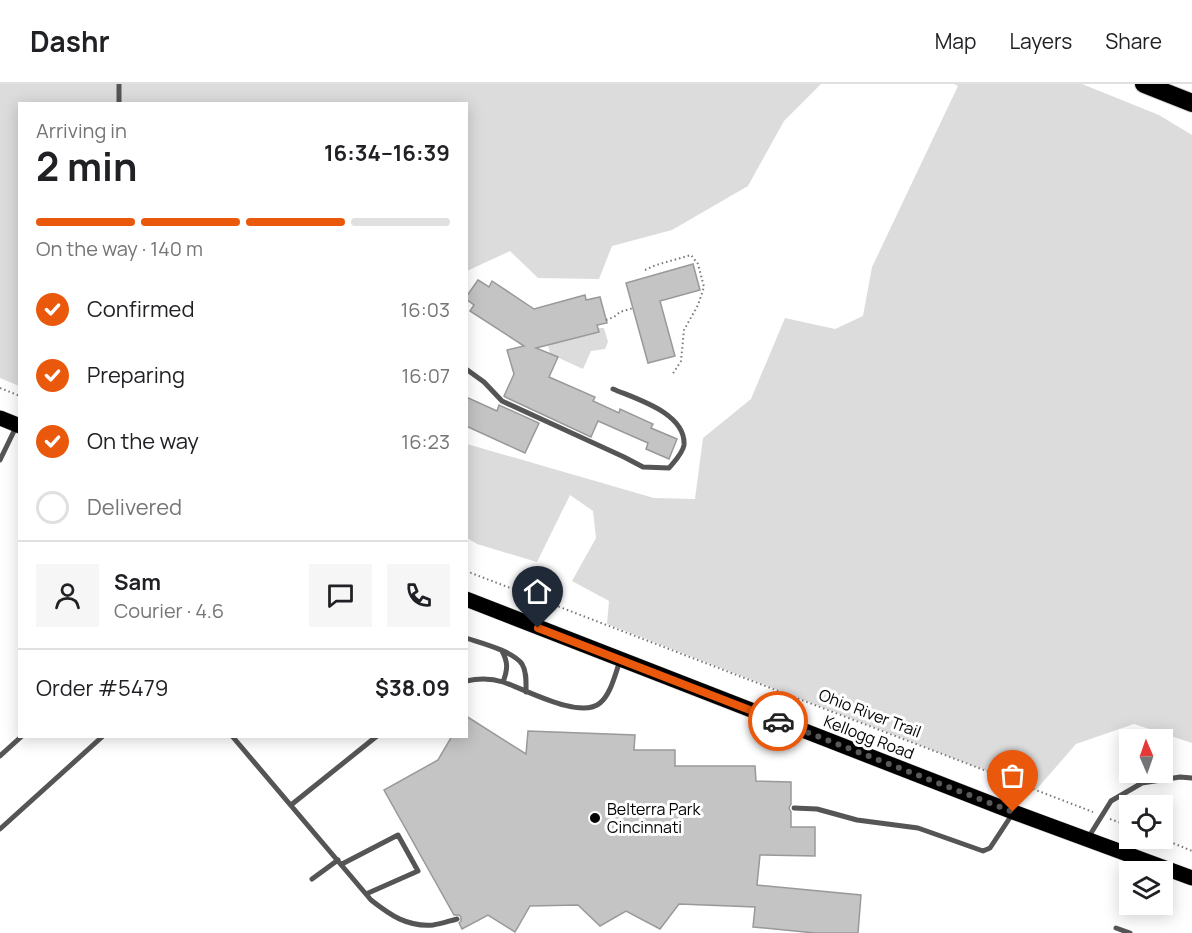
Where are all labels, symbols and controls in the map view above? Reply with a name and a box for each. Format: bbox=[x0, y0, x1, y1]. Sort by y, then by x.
text: Dashr bbox=[30, 22, 110, 60]
text: Map bbox=[935, 27, 976, 55]
text: Layers bbox=[1009, 27, 1072, 55]
text: Share bbox=[1105, 27, 1162, 55]
text: Arriving in bbox=[36, 117, 127, 144]
text: 16:34–16:39 bbox=[324, 138, 450, 168]
text: 2 min bbox=[36, 139, 137, 193]
text: On the way · 140 m bbox=[36, 235, 203, 262]
icon: check bbox=[36, 293, 69, 326]
text: Confirmed bbox=[87, 294, 195, 324]
text: 16:03 bbox=[401, 296, 450, 323]
icon: check bbox=[36, 359, 69, 392]
text: Preparing bbox=[87, 360, 185, 390]
text: 16:07 bbox=[402, 362, 450, 389]
icon: check bbox=[36, 425, 69, 458]
text: On the way bbox=[87, 426, 199, 456]
text: 16:23 bbox=[401, 428, 450, 455]
text: Delivered bbox=[87, 492, 182, 522]
button: person bbox=[36, 564, 99, 627]
button: chat bbox=[309, 564, 372, 627]
button: phone bbox=[387, 564, 450, 627]
pin bbox=[512, 566, 563, 628]
text: Sam bbox=[114, 567, 161, 597]
icon: home bbox=[521, 575, 554, 608]
text: Courier · 4.6 bbox=[114, 597, 224, 624]
text: Order #5479 bbox=[36, 673, 168, 703]
text: $38.09 bbox=[375, 673, 450, 703]
street label: Ohio River Trail bbox=[816, 683, 924, 743]
courier bbox=[748, 691, 808, 751]
icon: car bbox=[762, 705, 795, 738]
street label: Kellogg Road bbox=[821, 710, 917, 764]
north arrow bbox=[1119, 729, 1173, 783]
map controls bbox=[1119, 729, 1173, 915]
pin bbox=[987, 750, 1038, 812]
icon: bag bbox=[996, 759, 1029, 792]
button: locate bbox=[1119, 795, 1173, 849]
place label: Belterra Park Cincinnati bbox=[607, 798, 702, 838]
marker: Belterra Park Cincinnati bbox=[588, 811, 602, 825]
button: layers bbox=[1119, 861, 1173, 915]

